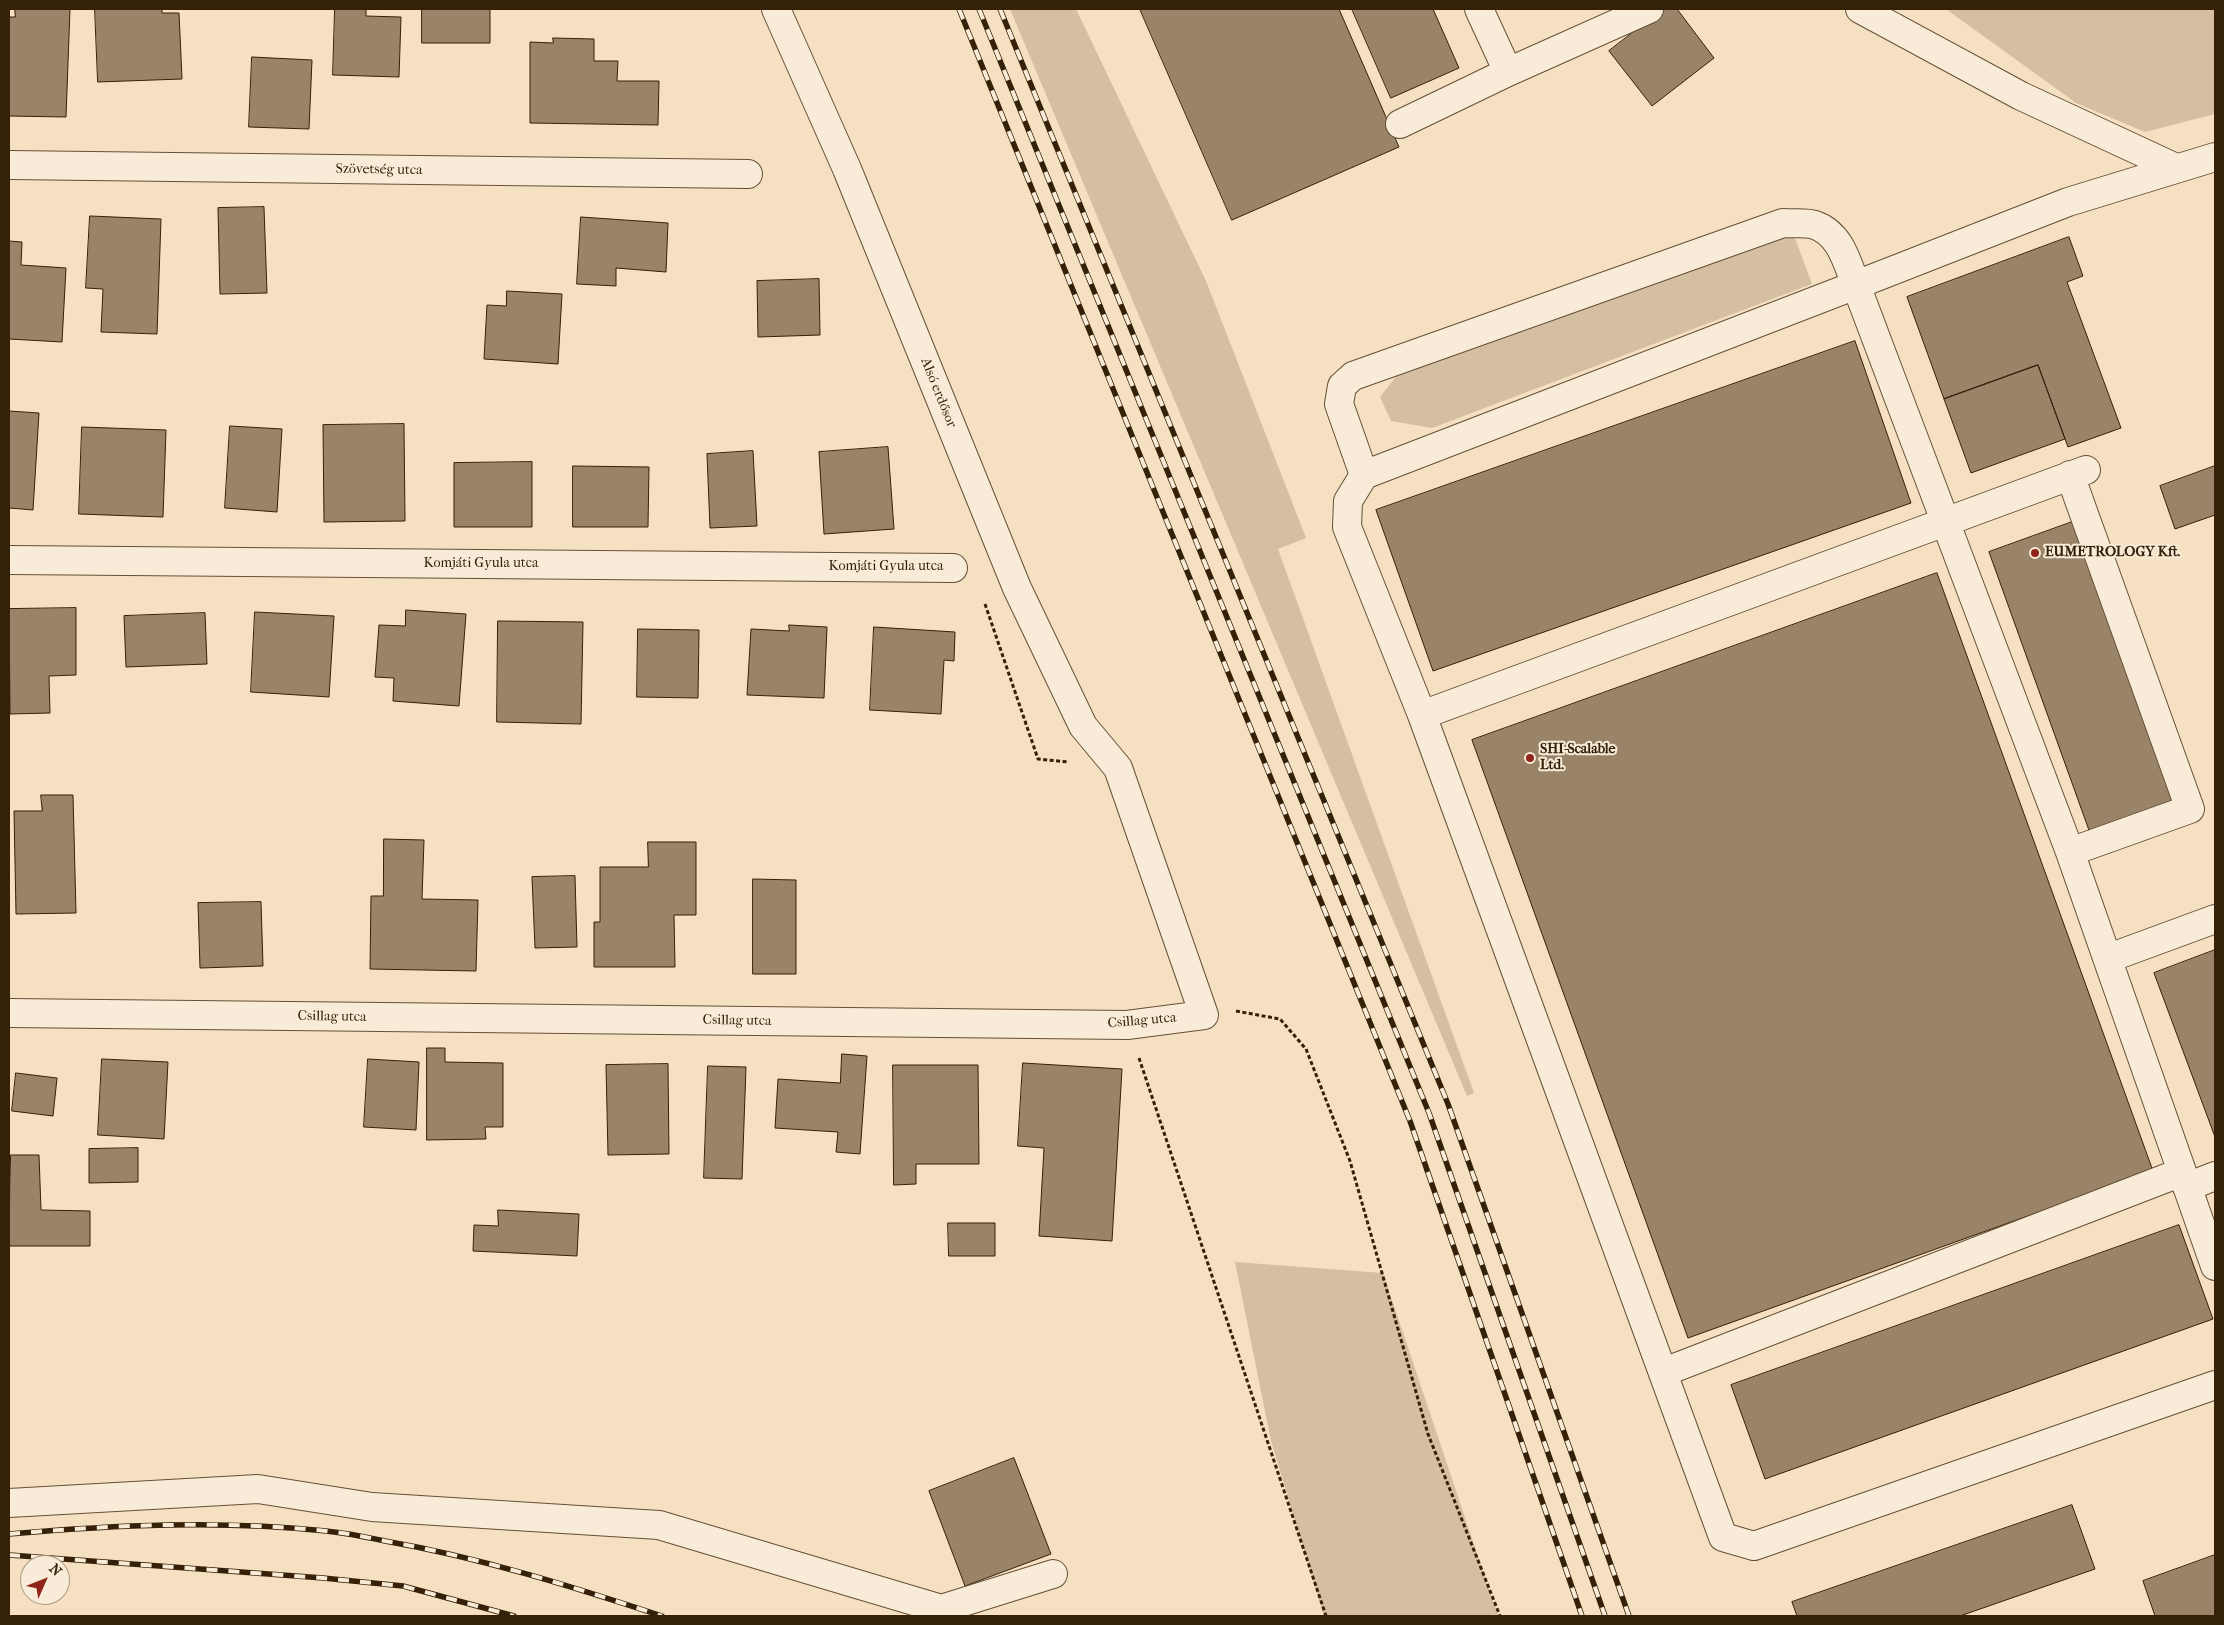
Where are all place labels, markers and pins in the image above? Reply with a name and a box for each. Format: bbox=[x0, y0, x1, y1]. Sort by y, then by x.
place label: EUMETROLOGY Kft. bbox=[2045, 545, 2180, 561]
marker: EUMETROLOGY Kft. bbox=[2029, 547, 2041, 559]
place label: SHI-Scalable Ltd. bbox=[1540, 742, 1616, 774]
marker: SHI-Scalable Ltd. bbox=[1524, 752, 1536, 764]

